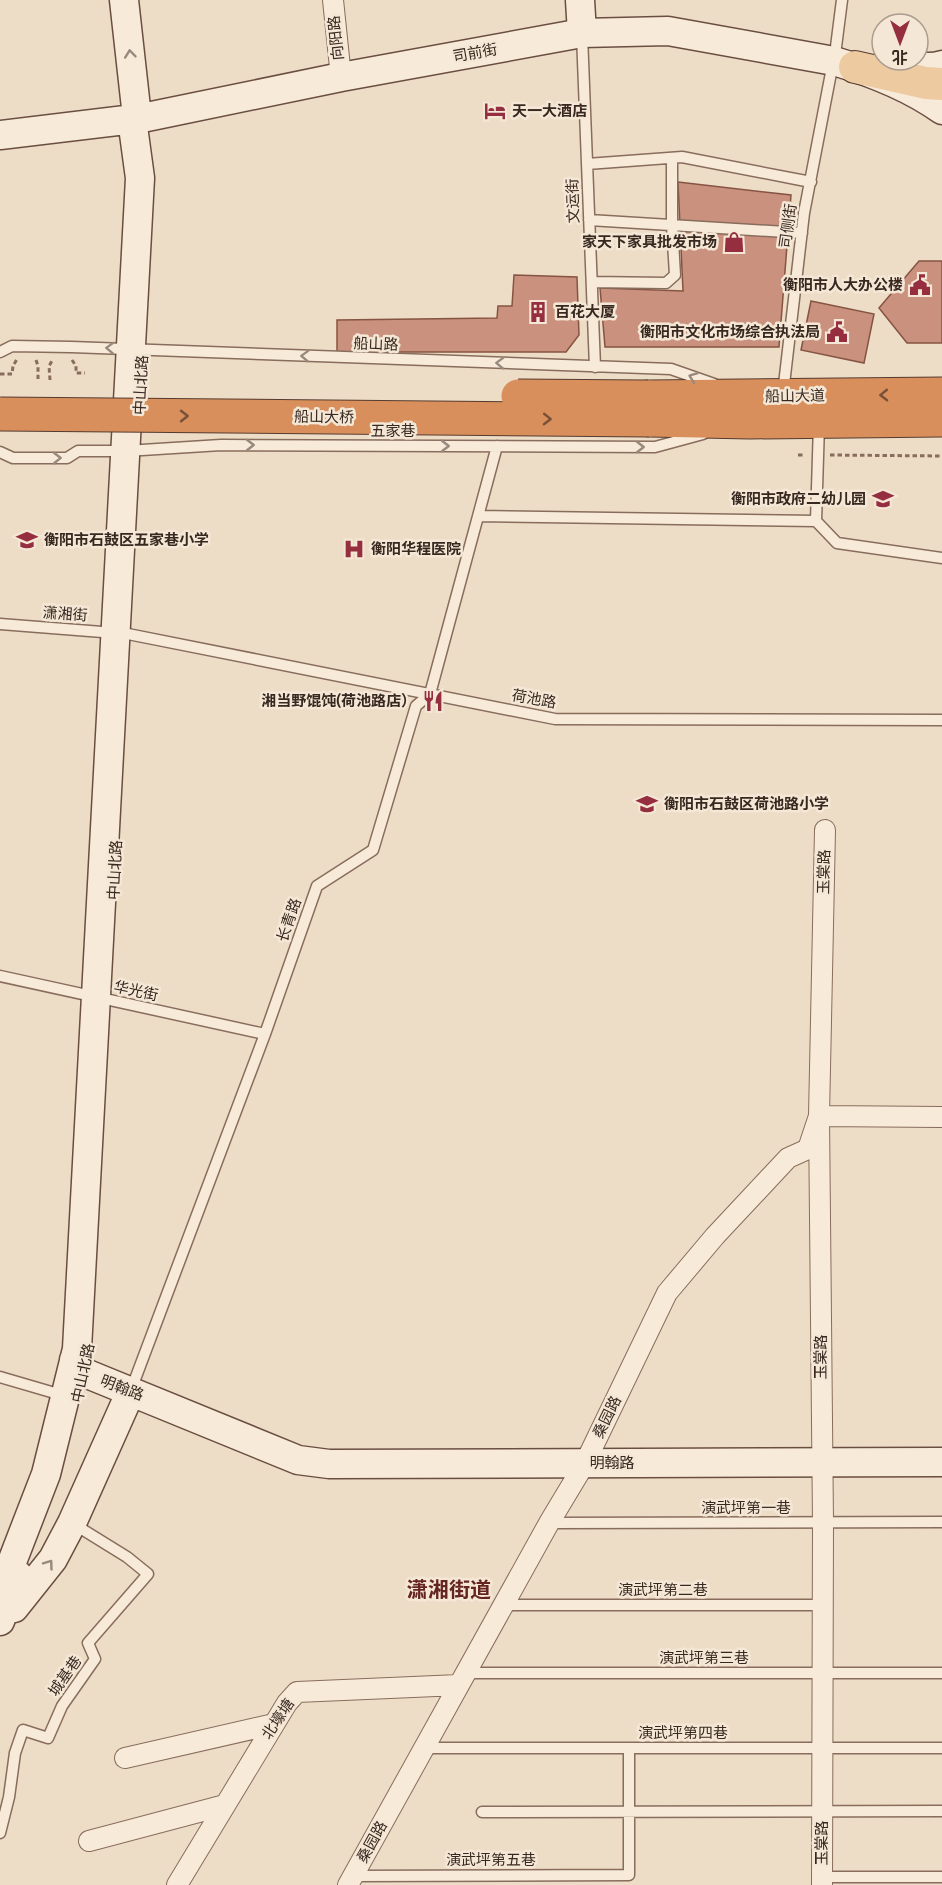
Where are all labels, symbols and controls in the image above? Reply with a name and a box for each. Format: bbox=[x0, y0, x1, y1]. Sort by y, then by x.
north arrow bbox=[870, 12, 930, 72]
street label: 向阳路 bbox=[325, 15, 347, 61]
street label: 司前街 bbox=[451, 40, 499, 66]
text: 北 bbox=[892, 47, 908, 66]
one-way arrow bbox=[124, 49, 137, 58]
hotel icon: 天一大酒店 bbox=[483, 99, 507, 123]
place label: 天一大酒店 bbox=[512, 102, 587, 120]
street label: 文运街 bbox=[563, 178, 583, 224]
street label: 司侧街 bbox=[776, 202, 800, 250]
shop icon: 家天下家具批发市场 bbox=[722, 230, 746, 254]
place label: 家天下家具批发市场 bbox=[582, 233, 717, 251]
public building icon: 衡阳市人大办公楼 bbox=[908, 273, 932, 297]
place label: 衡阳市人大办公楼 bbox=[783, 276, 903, 294]
building icon: 百花大厦 bbox=[526, 300, 550, 324]
place label: 百花大厦 bbox=[555, 303, 615, 321]
public building icon: 衡阳市文化市场综合执法局 bbox=[825, 320, 849, 344]
place label: 衡阳市文化市场综合执法局 bbox=[640, 323, 820, 341]
street label: 船山路 bbox=[353, 334, 399, 354]
one-way arrow bbox=[106, 342, 115, 355]
one-way arrow bbox=[300, 349, 309, 362]
street label: 中山北路 bbox=[130, 355, 152, 415]
one-way arrow bbox=[495, 357, 504, 370]
one-way arrow bbox=[688, 371, 699, 384]
street label: 船山大道 bbox=[765, 386, 825, 406]
one-way arrow bbox=[879, 389, 888, 401]
street label: 船山大桥 bbox=[294, 407, 354, 427]
one-way arrow bbox=[180, 410, 189, 422]
one-way arrow bbox=[543, 413, 552, 425]
street label: 五家巷 bbox=[370, 422, 416, 440]
one-way arrow bbox=[246, 439, 255, 451]
one-way arrow bbox=[441, 440, 450, 452]
one-way arrow bbox=[636, 441, 645, 453]
one-way arrow bbox=[53, 452, 62, 464]
school or university icon: 衡阳市政府二幼儿园 bbox=[871, 487, 895, 511]
place label: 衡阳市政府二幼儿园 bbox=[731, 490, 866, 508]
school or university icon: 衡阳市石鼓区五家巷小学 bbox=[15, 528, 39, 552]
place label: 衡阳市石鼓区五家巷小学 bbox=[44, 531, 209, 549]
hospital icon: 衡阳华程医院 bbox=[342, 537, 366, 561]
place label: 衡阳华程医院 bbox=[371, 540, 461, 558]
street label: 潇湘街 bbox=[42, 603, 88, 625]
street label: 荷池路 bbox=[510, 686, 558, 712]
restaurant icon: 湘当野馄饨(荷池路店） bbox=[421, 689, 445, 713]
place label: 湘当野馄饨(荷池路店） bbox=[261, 692, 416, 710]
school or university icon: 衡阳市石鼓区荷池路小学 bbox=[635, 792, 659, 816]
place label: 衡阳市石鼓区荷池路小学 bbox=[664, 795, 829, 813]
street label: 中山北路 bbox=[104, 840, 126, 900]
street label: 玉棠路 bbox=[815, 849, 833, 895]
street label: 长青路 bbox=[273, 896, 305, 944]
street label: 华光街 bbox=[112, 978, 160, 1004]
street label: 玉棠路 bbox=[812, 1334, 830, 1380]
street label: 中山北路 bbox=[68, 1342, 98, 1404]
street label: 明翰路 bbox=[98, 1372, 146, 1404]
street label: 桑园路 bbox=[589, 1393, 625, 1441]
street label: 明翰路 bbox=[589, 1454, 635, 1472]
street label: 演武坪第一巷 bbox=[701, 1499, 791, 1517]
one-way arrow bbox=[42, 1559, 53, 1570]
district label: 潇湘街道 bbox=[407, 1577, 491, 1603]
street label: 演武坪第二巷 bbox=[618, 1581, 708, 1599]
street label: 演武坪第三巷 bbox=[659, 1649, 749, 1667]
street label: 城基巷 bbox=[45, 1652, 85, 1700]
street label: 北壕塘 bbox=[258, 1695, 298, 1743]
street label: 演武坪第四巷 bbox=[638, 1724, 728, 1742]
street label: 桑园路 bbox=[353, 1818, 391, 1866]
street label: 玉棠路 bbox=[813, 1820, 831, 1866]
street label: 演武坪第五巷 bbox=[446, 1851, 536, 1869]

